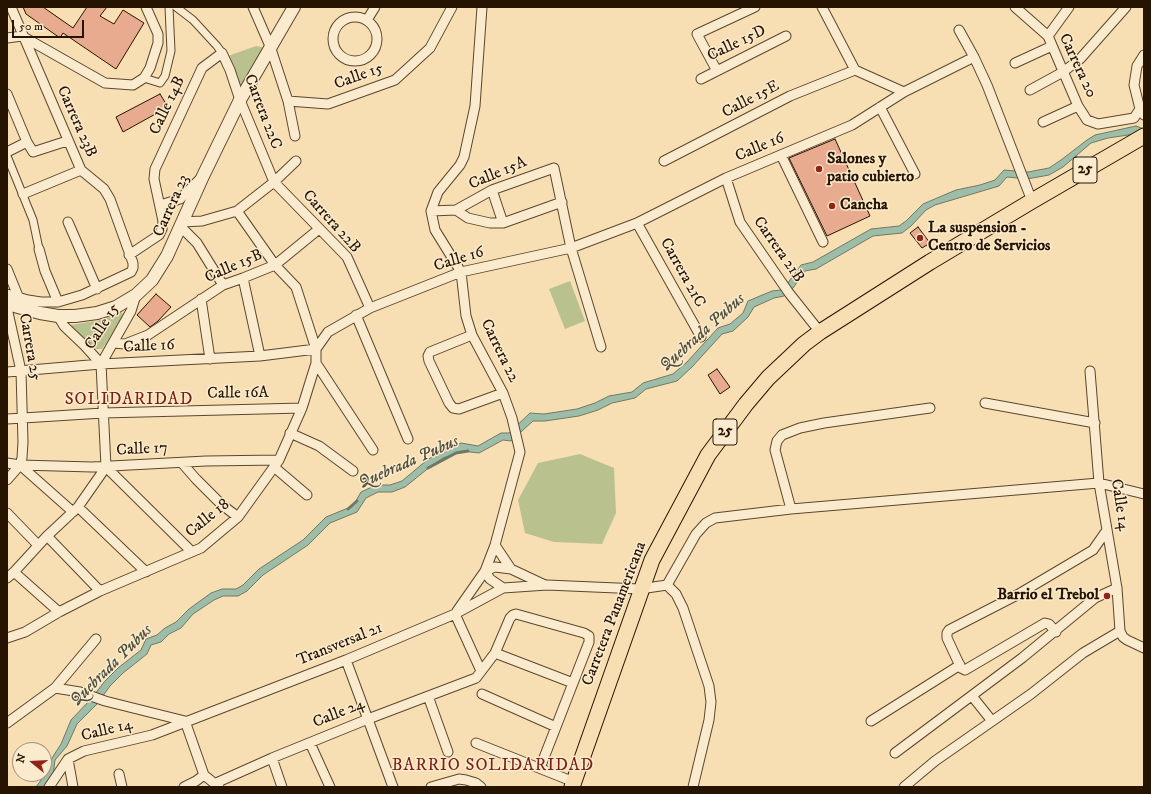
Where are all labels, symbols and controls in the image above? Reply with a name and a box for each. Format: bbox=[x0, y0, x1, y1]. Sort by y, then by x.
scale bar bbox=[14, 12, 86, 38]
text: 50 m bbox=[19, 19, 43, 34]
street label: Calle 15D bbox=[705, 22, 769, 66]
street label: Carrera 20 bbox=[1054, 31, 1100, 101]
street label: Calle 15 bbox=[332, 59, 386, 95]
street label: Carrera 22C bbox=[239, 72, 285, 152]
street label: Calle 14B bbox=[146, 74, 190, 138]
street label: Calle 15E bbox=[719, 77, 783, 123]
street label: Carrera 23B bbox=[52, 83, 100, 161]
street label: Calle 16 bbox=[733, 129, 787, 167]
place label: Salones y patio cubierto bbox=[827, 150, 914, 188]
street label: Calle 15A bbox=[466, 153, 530, 195]
road number: 25 bbox=[1073, 157, 1097, 183]
marker: Salones y patio cubierto bbox=[814, 164, 824, 174]
street label: Carrera 23 bbox=[150, 172, 194, 240]
street label: Carrera 22B bbox=[298, 187, 364, 257]
place label: Cancha bbox=[840, 196, 888, 216]
marker: Cancha bbox=[827, 201, 837, 211]
street label: Carrera 21B bbox=[748, 213, 808, 287]
place label: La suspension - Centro de Servicios bbox=[928, 219, 1050, 257]
marker: La suspension - Centro de Servicios bbox=[915, 233, 925, 243]
street label: Carrera 21C bbox=[655, 235, 709, 311]
street label: Calle 16 bbox=[432, 243, 486, 277]
street label: Calle 15B bbox=[202, 246, 266, 288]
water label: Quebrada Pubus bbox=[656, 289, 750, 377]
street label: Calle 15 bbox=[81, 300, 125, 354]
street label: Carrera 25 bbox=[14, 312, 44, 382]
street label: Carrera 22 bbox=[475, 316, 523, 386]
street label: Calle 16 bbox=[123, 336, 175, 358]
street label: Calle 16A bbox=[207, 384, 269, 404]
district label: SOLIDARIDAD bbox=[65, 390, 193, 410]
road number: 25 bbox=[713, 419, 737, 445]
water label: Quebrada Pubus bbox=[356, 432, 462, 494]
street label: Calle 17 bbox=[116, 439, 168, 461]
street label: Calle 14 bbox=[1105, 478, 1133, 532]
street label: Calle 18 bbox=[182, 496, 234, 542]
street label: Carretera Panamericana bbox=[579, 539, 651, 689]
place label: Barrio el Trebol bbox=[997, 586, 1099, 606]
marker: Barrio el Trebol bbox=[1102, 591, 1112, 601]
street label: Transversal 21 bbox=[294, 619, 386, 671]
water label: Quebrada Pubus bbox=[67, 621, 157, 711]
street label: Calle 24 bbox=[310, 695, 368, 733]
street label: Calle 14 bbox=[79, 715, 135, 747]
north arrow bbox=[12, 742, 52, 782]
text: N bbox=[13, 752, 30, 765]
district label: BARRIO SOLIDARIDAD bbox=[392, 756, 594, 776]

